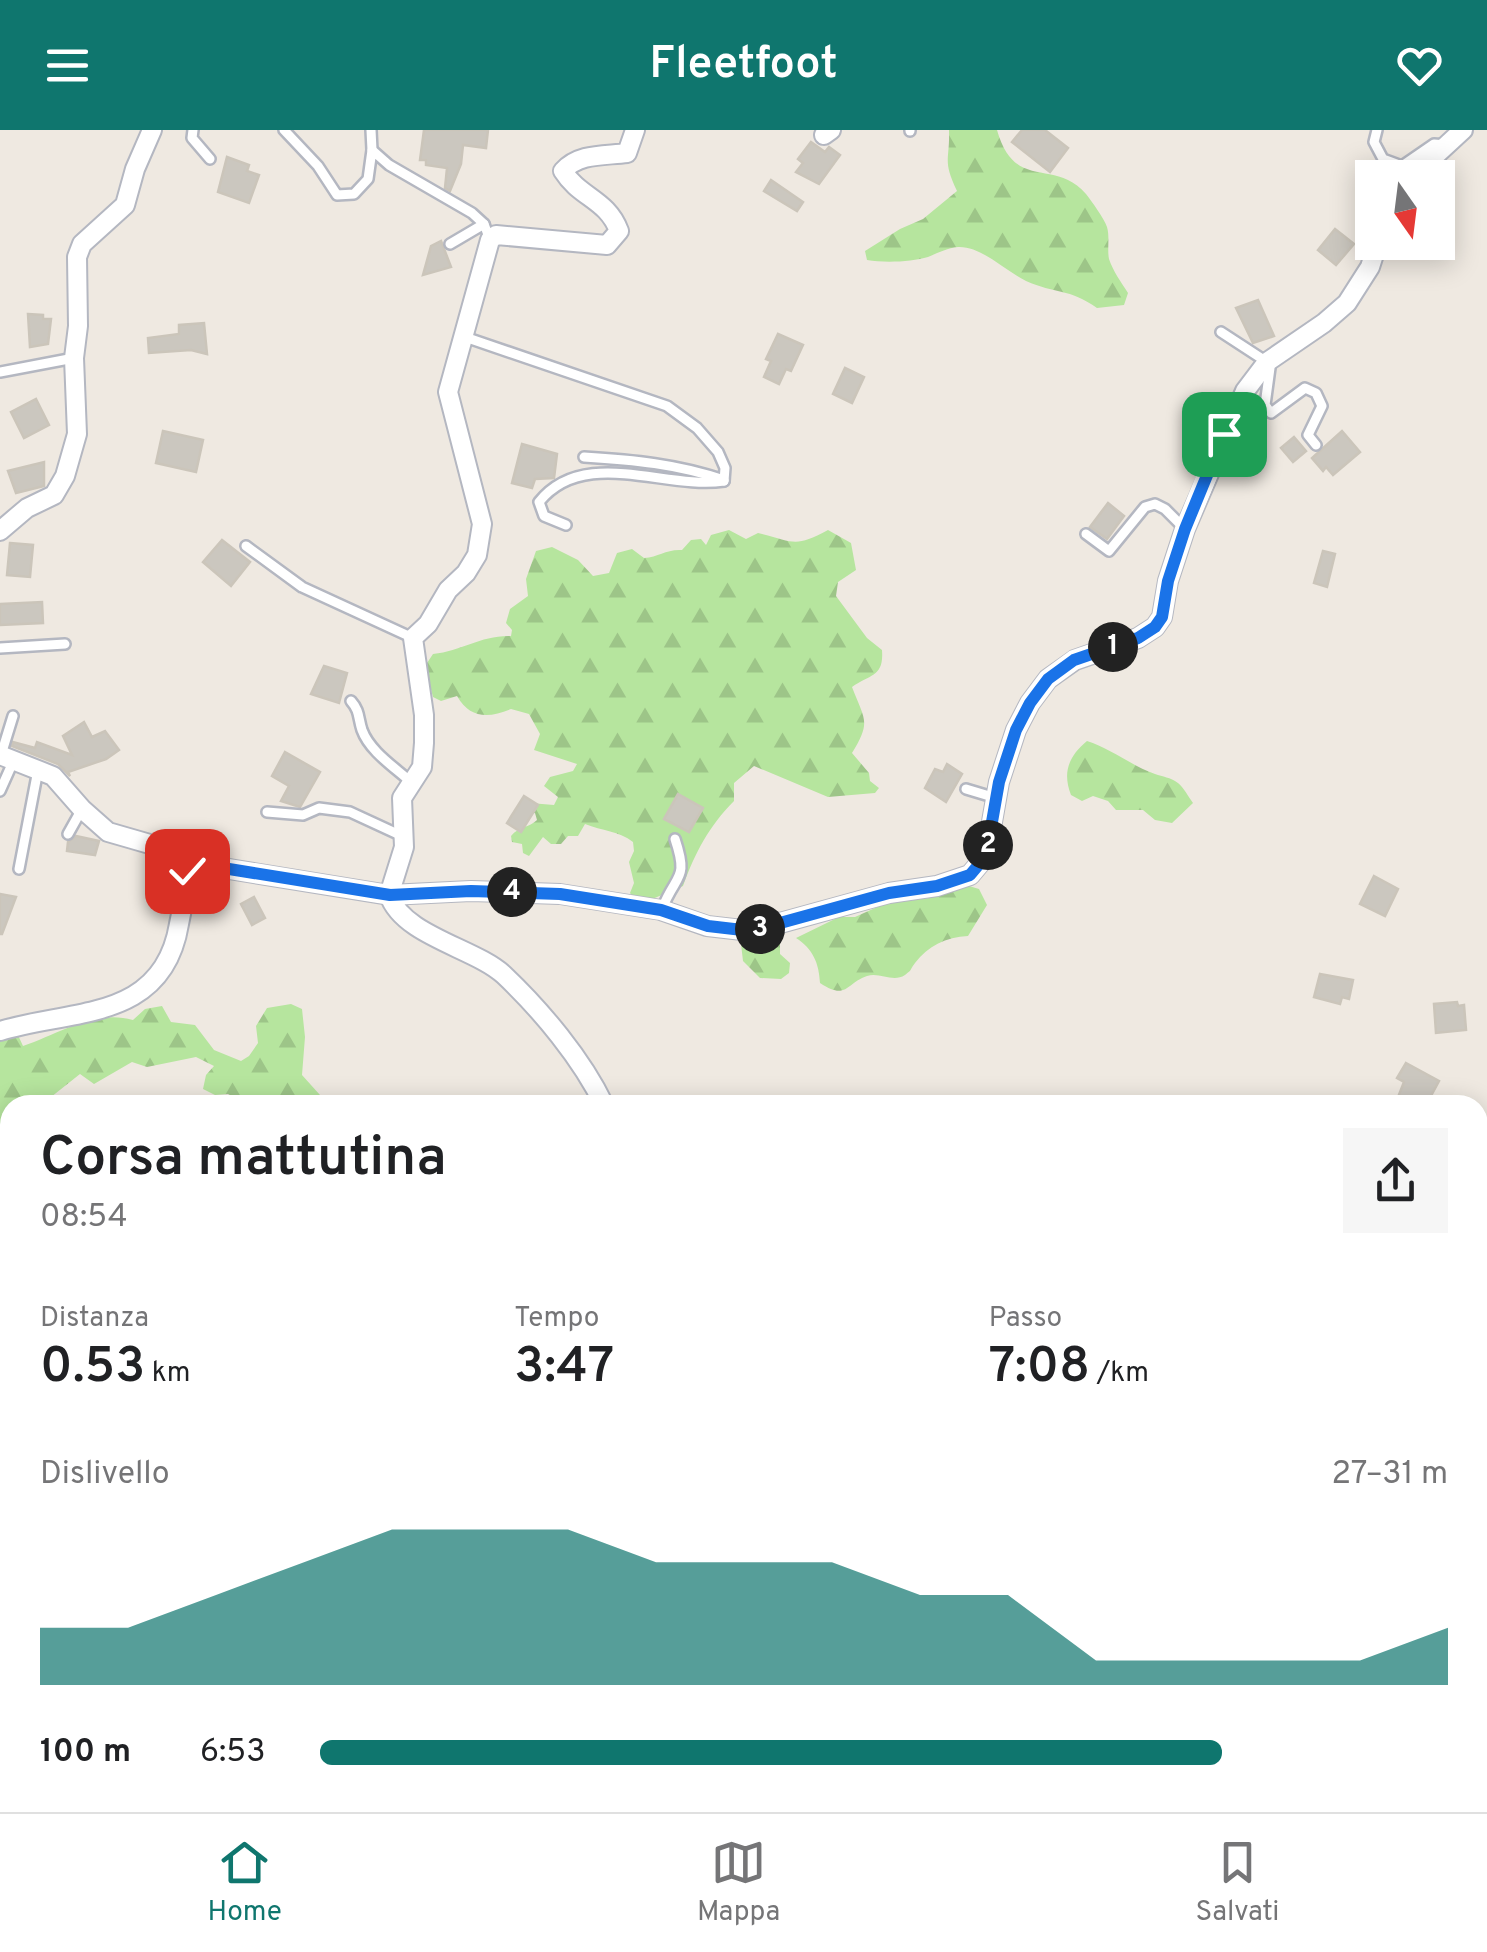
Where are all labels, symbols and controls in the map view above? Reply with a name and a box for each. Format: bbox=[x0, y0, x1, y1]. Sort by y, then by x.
text: Fleetfoot bbox=[649, 37, 838, 94]
icon: menu bbox=[40, 38, 95, 93]
icon: heart bbox=[1392, 38, 1447, 93]
north arrow bbox=[1355, 160, 1455, 260]
map controls bbox=[1355, 160, 1455, 260]
pin bbox=[1182, 392, 1267, 477]
icon: arrive bbox=[1197, 407, 1252, 462]
pin: 1 bbox=[1088, 622, 1138, 672]
text: 1 bbox=[1107, 629, 1119, 665]
pin: 2 bbox=[963, 820, 1013, 870]
text: 2 bbox=[979, 827, 997, 863]
pin bbox=[145, 829, 230, 914]
icon: check bbox=[160, 844, 215, 899]
pin: 4 bbox=[487, 867, 537, 917]
text: 4 bbox=[503, 874, 521, 910]
pin: 3 bbox=[735, 904, 785, 954]
text: 3 bbox=[752, 911, 768, 947]
text: Corsa mattutina bbox=[40, 1125, 447, 1195]
button: share bbox=[1343, 1128, 1448, 1233]
text: 08:54 bbox=[40, 1198, 128, 1238]
text: Distanza bbox=[40, 1301, 149, 1337]
text: Tempo bbox=[514, 1301, 599, 1337]
text: Passo bbox=[989, 1301, 1062, 1337]
text: 0.53 bbox=[40, 1337, 145, 1400]
text: 3:47 bbox=[514, 1337, 614, 1400]
text: 7:08 bbox=[989, 1337, 1090, 1400]
text: km bbox=[145, 1356, 191, 1392]
text: /km bbox=[1090, 1356, 1149, 1392]
text: Dislivello bbox=[40, 1455, 170, 1495]
text: 27–31 m bbox=[1332, 1455, 1448, 1495]
text: 100 m bbox=[40, 1733, 131, 1773]
text: 6:53 bbox=[200, 1733, 265, 1773]
tab: Home bbox=[208, 1835, 282, 1931]
tab: Mappa bbox=[697, 1835, 780, 1931]
tab: Salvati bbox=[1195, 1835, 1279, 1931]

